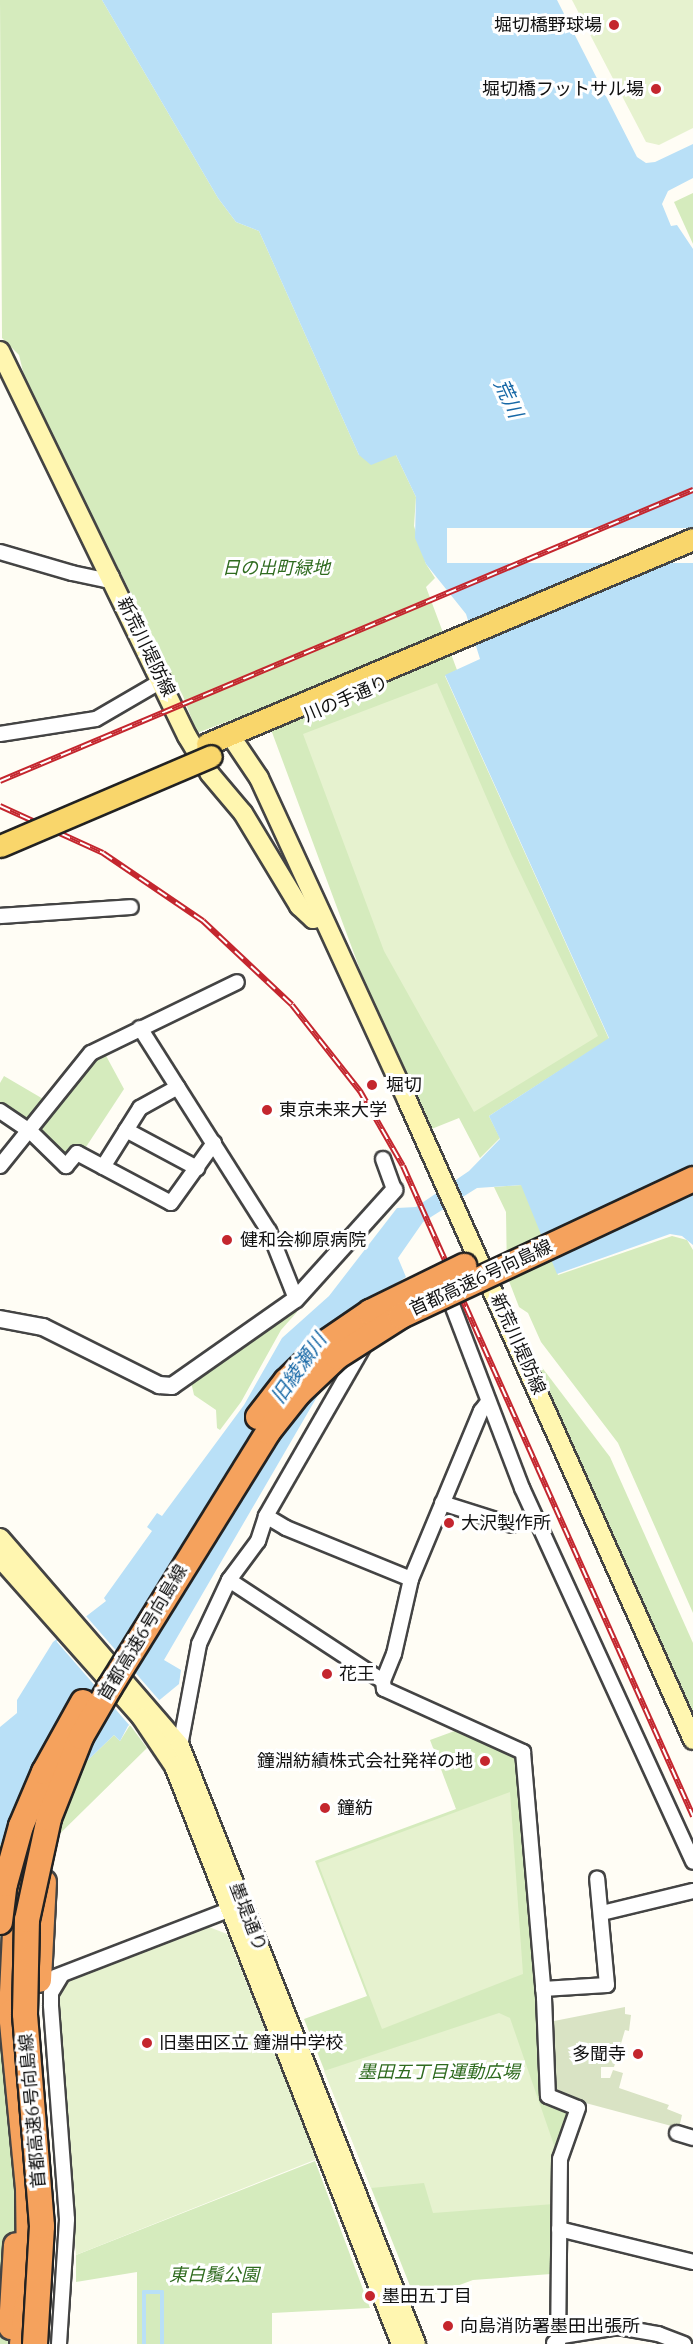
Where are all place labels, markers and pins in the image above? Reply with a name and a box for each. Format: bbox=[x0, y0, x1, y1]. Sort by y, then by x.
place label: 堀切橋野球場 bbox=[494, 14, 602, 36]
marker: 堀切橋野球場 bbox=[607, 18, 621, 32]
place label: 堀切橋フットサル場 bbox=[482, 78, 644, 100]
marker: 堀切橋フットサル場 bbox=[649, 82, 663, 96]
place label: 堀切 bbox=[386, 1074, 422, 1096]
marker: 堀切 bbox=[363, 1076, 381, 1094]
place label: 東京未来大学 bbox=[279, 1099, 387, 1121]
marker: 東京未来大学 bbox=[260, 1103, 274, 1117]
place label: 健和会柳原病院 bbox=[240, 1229, 366, 1251]
marker: 健和会柳原病院 bbox=[218, 1231, 236, 1249]
place label: 大沢製作所 bbox=[461, 1512, 551, 1534]
marker: 大沢製作所 bbox=[442, 1516, 456, 1530]
place label: 花王 bbox=[339, 1663, 375, 1685]
marker: 花王 bbox=[320, 1667, 334, 1681]
place label: 鐘淵紡績株式会社発祥の地 bbox=[257, 1750, 473, 1772]
marker: 鐘淵紡績株式会社発祥の地 bbox=[478, 1754, 492, 1768]
place label: 鐘紡 bbox=[337, 1797, 373, 1819]
marker: 鐘紡 bbox=[318, 1801, 332, 1815]
place label: 旧墨田区立 鐘淵中学校 bbox=[159, 2032, 343, 2054]
marker: 旧墨田区立 鐘淵中学校 bbox=[140, 2036, 154, 2050]
place label: 多聞寺 bbox=[572, 2043, 626, 2065]
marker: 多聞寺 bbox=[631, 2047, 645, 2061]
place label: 墨田五丁目 bbox=[382, 2285, 472, 2307]
marker: 墨田五丁目 bbox=[363, 2289, 377, 2303]
place label: 向島消防署墨田出張所 bbox=[460, 2315, 640, 2337]
marker: 向島消防署墨田出張所 bbox=[441, 2319, 455, 2333]

